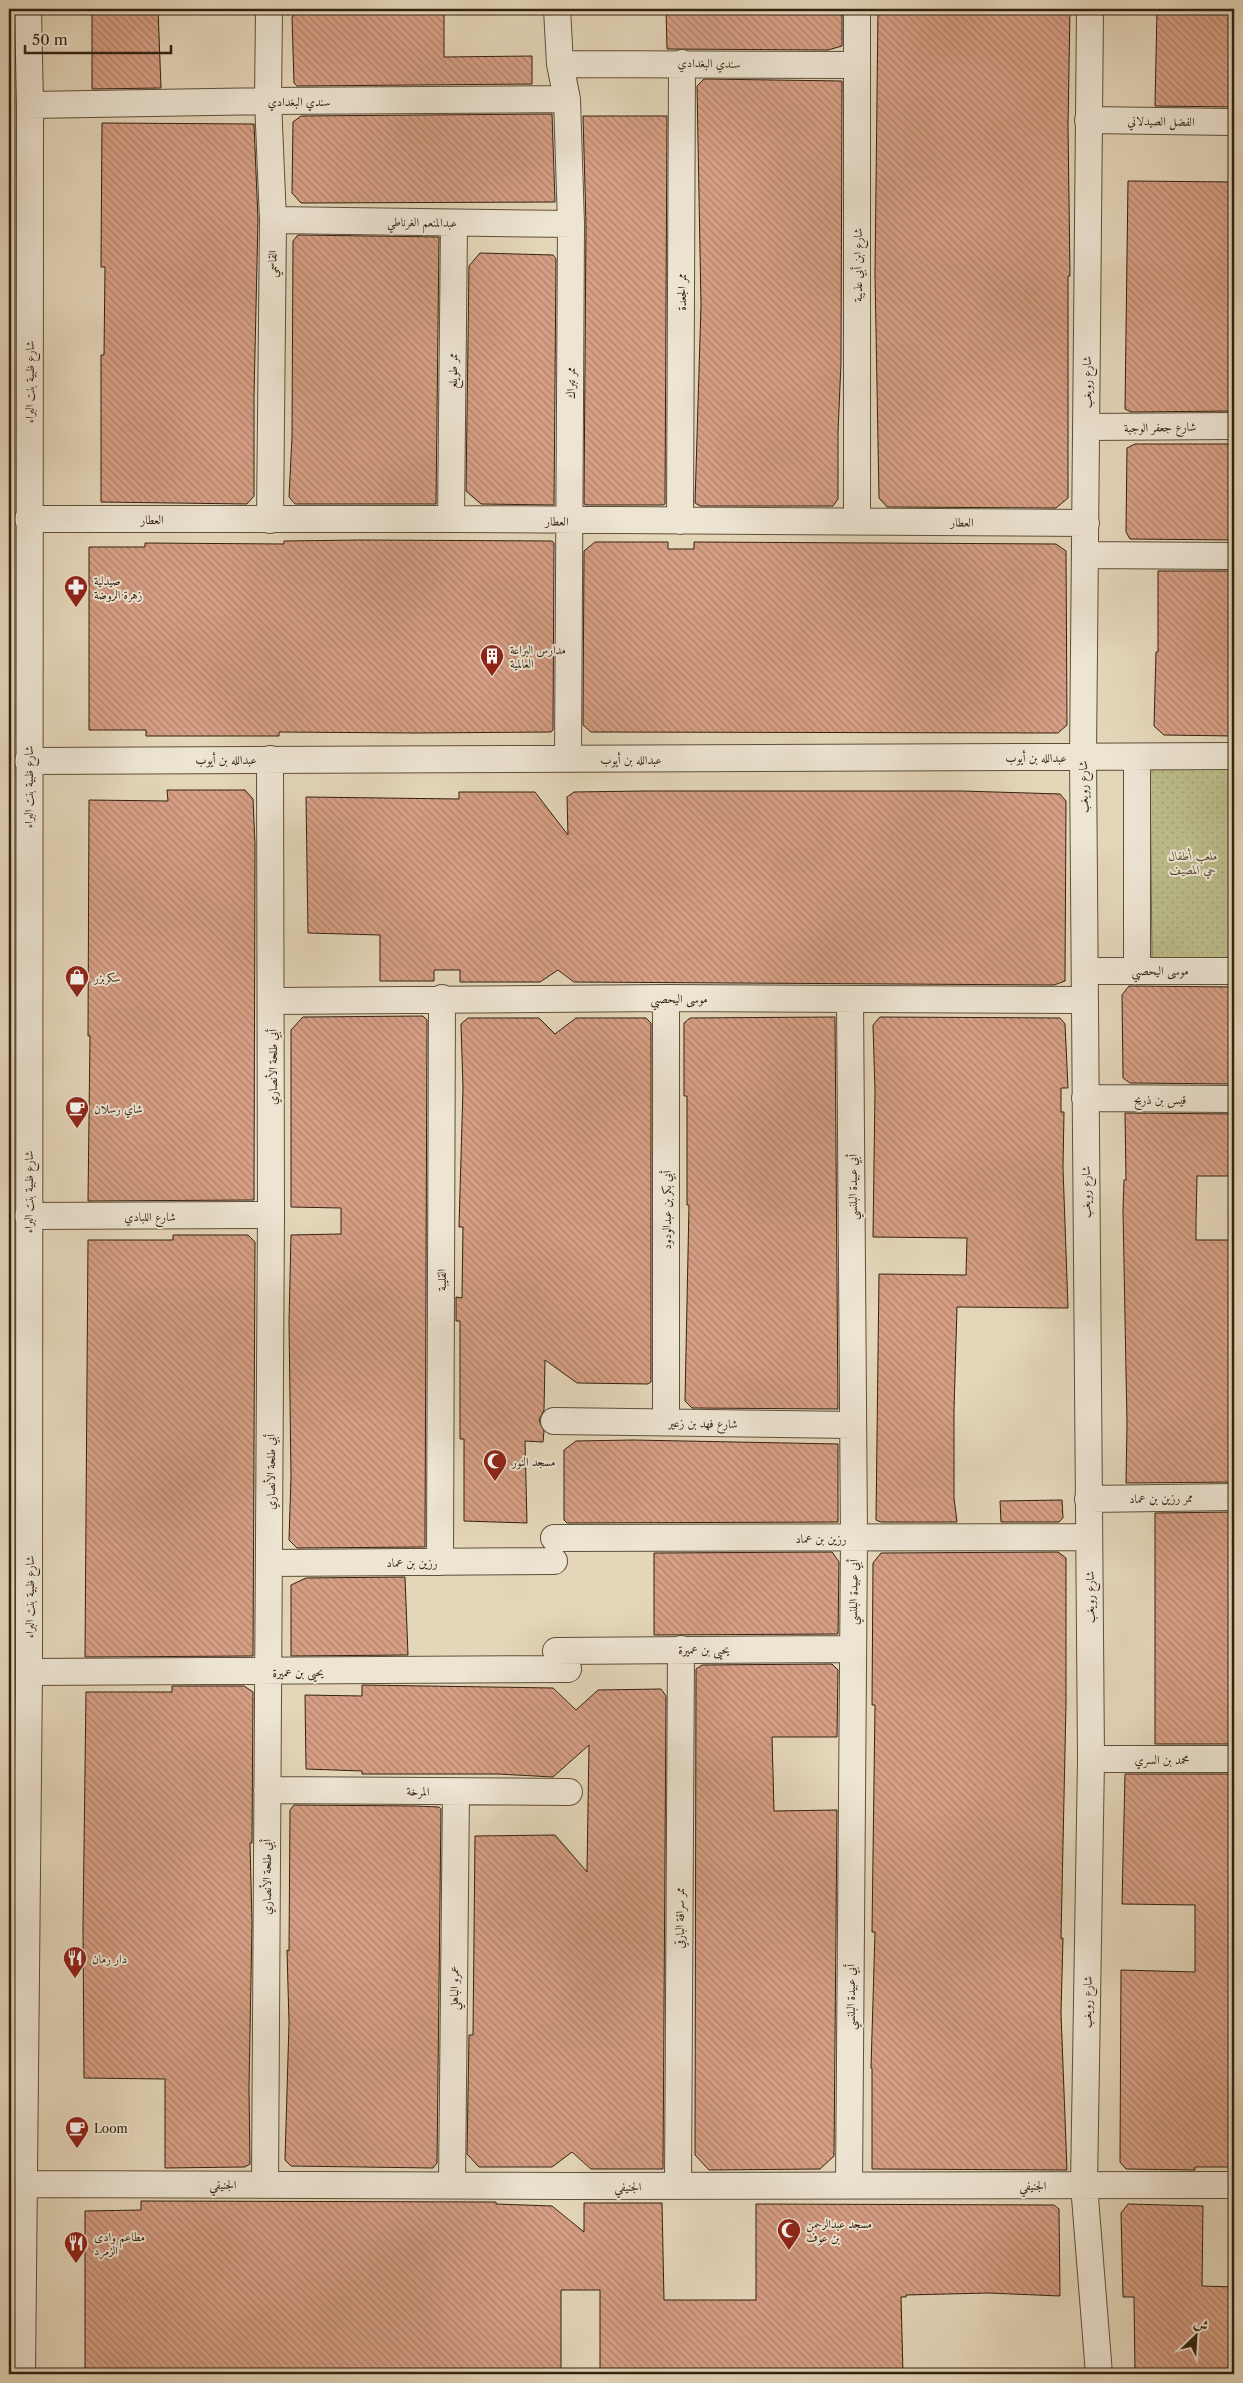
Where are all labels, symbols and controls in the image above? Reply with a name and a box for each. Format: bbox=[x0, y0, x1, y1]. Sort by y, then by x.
scale bar bbox=[25, 22, 171, 54]
text: 50 m bbox=[32, 30, 68, 49]
street label: سندي البغدادي bbox=[678, 55, 741, 74]
street label: سندي البغدادي bbox=[268, 94, 330, 112]
street label: الفضل الصيدلاني bbox=[1127, 113, 1195, 132]
street label: عبدالمنعم الغرناطي bbox=[387, 214, 457, 235]
street label: شارع ابن أبي عذيبة bbox=[850, 228, 869, 302]
street label: القاسمي bbox=[264, 250, 285, 278]
street label: ممر الجعدة bbox=[674, 273, 690, 311]
street label: شارع ظبية بنت البراء bbox=[22, 341, 41, 423]
street label: ممر طويلع bbox=[445, 353, 464, 389]
street label: شارع رويغب bbox=[1079, 356, 1098, 408]
street label: ممر تبراك bbox=[563, 367, 579, 399]
street label: شارع جعفر الوجبة bbox=[1124, 419, 1197, 439]
street label: العطار bbox=[139, 512, 164, 527]
street label: العطار bbox=[544, 513, 569, 529]
street label: العطار bbox=[949, 514, 974, 530]
place label: صيدلية زهرة الروضة bbox=[94, 573, 143, 603]
pharmacy icon: صيدلية زهرة الروضة bbox=[63, 574, 89, 608]
place label: مدارس البراعة العالمية bbox=[510, 642, 566, 671]
building icon: مدارس البراعة العالمية bbox=[479, 643, 505, 677]
street label: شارع ظبية بنت البراء bbox=[21, 746, 40, 828]
street label: عبدالله بن أيوب bbox=[1005, 750, 1067, 766]
street label: عبدالله بن أيوب bbox=[195, 752, 257, 768]
street label: عبدالله بن أيوب bbox=[600, 752, 662, 768]
street label: شارع رويغب bbox=[1075, 760, 1095, 813]
park label: ملعب أطفال حي المصيف bbox=[1168, 848, 1218, 880]
street label: موسى اليحصبي bbox=[1131, 963, 1189, 983]
shop icon: سكربزر bbox=[64, 964, 90, 998]
place label: سكربزر bbox=[93, 970, 120, 985]
street label: موسى اليحصبي bbox=[650, 991, 708, 1011]
street label: أبي طلحة الأنصاري bbox=[264, 1029, 283, 1105]
street label: قيس بن ذريح bbox=[1134, 1092, 1186, 1110]
cafe icon: شاي رسلان bbox=[64, 1095, 90, 1129]
place label: شاي رسلان bbox=[94, 1101, 143, 1119]
street label: شارع ظبية بنت البراء bbox=[21, 1151, 40, 1233]
street label: أبي عبيدة البلنسي bbox=[845, 1154, 864, 1220]
street label: شارع رويغب bbox=[1078, 1166, 1097, 1218]
street label: أبي بكر بن عبدالودود bbox=[659, 1170, 677, 1250]
street label: شارع اللبادي bbox=[124, 1209, 176, 1228]
street label: القليبة bbox=[434, 1269, 449, 1291]
street label: شارع فهد بن زعير bbox=[666, 1415, 738, 1435]
street label: أبي طلحة الأنصاري bbox=[262, 1434, 281, 1510]
mosque icon: مسجد النور bbox=[482, 1448, 508, 1482]
place label: مسجد النور bbox=[511, 1454, 555, 1470]
street label: ممر رزين بن عماد bbox=[1129, 1490, 1193, 1507]
street label: رزين بن عماد bbox=[795, 1531, 847, 1546]
street label: رزين بن عماد bbox=[386, 1555, 438, 1570]
street label: شارع ظبية بنت البراء bbox=[22, 1556, 41, 1638]
street label: أبي عبيدة البلنسي bbox=[845, 1559, 865, 1625]
street label: شارع رويغب bbox=[1082, 1571, 1101, 1623]
street label: يحيى بن عميرة bbox=[678, 1642, 730, 1660]
street label: يحيى بن عميرة bbox=[272, 1664, 324, 1683]
street label: محمد بن السري bbox=[1135, 1752, 1189, 1770]
street label: المرخة bbox=[406, 1783, 430, 1800]
street label: أبي طلحة الأنصاري bbox=[258, 1839, 277, 1915]
street label: ممر سراقة البارقي bbox=[672, 1887, 690, 1949]
restaurant icon: دار رمان bbox=[62, 1945, 88, 1979]
place label: دار رمان bbox=[92, 1951, 127, 1966]
street label: أبي عبيدة البلنسي bbox=[843, 1964, 862, 2030]
street label: عمرو الباهلي bbox=[446, 1966, 467, 2010]
street label: شارع رويغب bbox=[1079, 1976, 1099, 2028]
cafe icon: Loom bbox=[64, 2115, 90, 2149]
place label: Loom bbox=[94, 2121, 128, 2136]
street label: الجنيفي bbox=[210, 2177, 237, 2197]
street label: الجنيفي bbox=[1020, 2178, 1047, 2198]
street label: الجنيفي bbox=[615, 2179, 642, 2199]
place label: مسجد عبدالرحمن بن عوف bbox=[806, 2216, 872, 2246]
mosque icon: مسجد عبدالرحمن بن عوف bbox=[776, 2217, 802, 2251]
place label: مطاعم وادى الزمرد bbox=[94, 2229, 145, 2260]
restaurant icon: مطاعم وادى الزمرد bbox=[63, 2230, 89, 2264]
north arrow bbox=[1170, 2310, 1220, 2360]
text: ش bbox=[1191, 2313, 1212, 2335]

